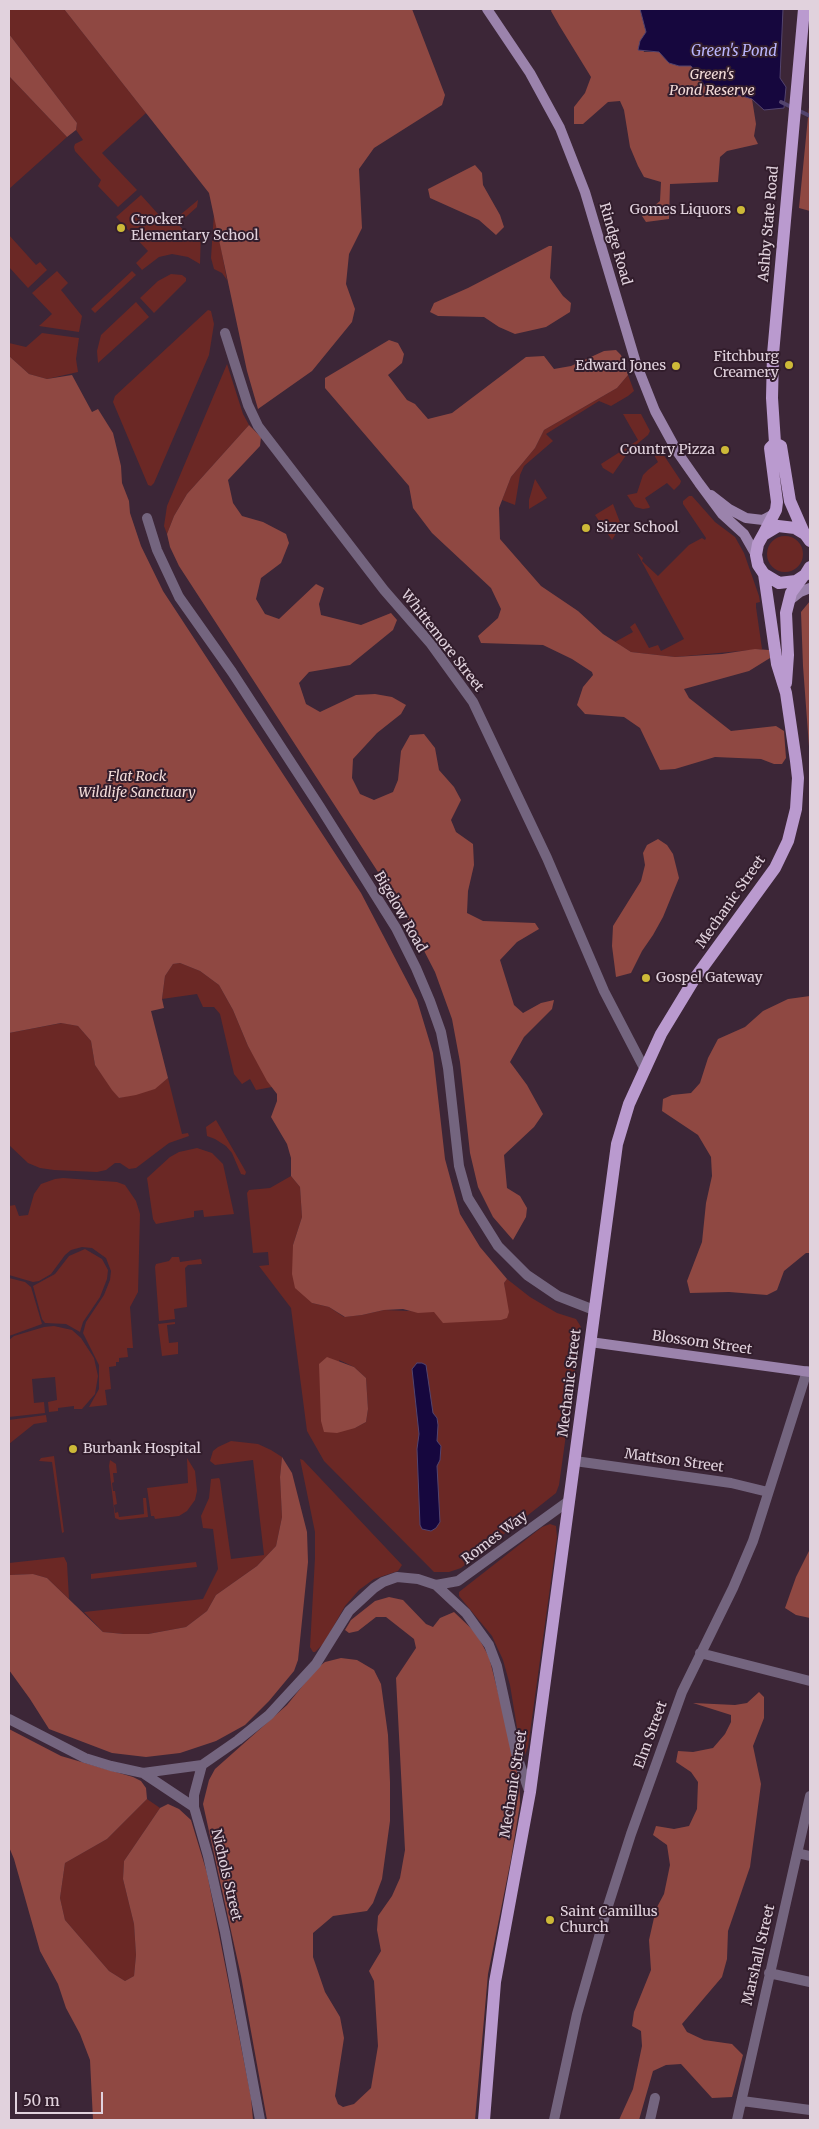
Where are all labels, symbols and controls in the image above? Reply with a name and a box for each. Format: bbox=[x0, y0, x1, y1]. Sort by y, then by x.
water label: Green's Pond bbox=[691, 43, 777, 61]
park label: Green's Pond Reserve bbox=[669, 67, 755, 100]
street label: Ashby State Road bbox=[756, 165, 782, 283]
street label: Rindge Road bbox=[595, 201, 635, 287]
place label: Gomes Liquors bbox=[630, 202, 731, 218]
marker: Gomes Liquors bbox=[735, 204, 747, 216]
place label: Crocker Elementary School bbox=[131, 212, 259, 244]
marker: Crocker Elementary School bbox=[115, 222, 127, 234]
place label: Fitchburg Creamery bbox=[713, 349, 779, 382]
place label: Edward Jones bbox=[575, 358, 666, 374]
marker: Fitchburg Creamery bbox=[783, 359, 795, 371]
marker: Edward Jones bbox=[670, 360, 682, 372]
place label: Country Pizza bbox=[620, 442, 715, 458]
marker: Country Pizza bbox=[719, 444, 731, 456]
place label: Sizer School bbox=[596, 520, 679, 536]
marker: Sizer School bbox=[580, 522, 592, 534]
street label: Whittemore Street bbox=[397, 587, 487, 695]
park label: Flat Rock Wildlife Sanctuary bbox=[78, 769, 196, 802]
street label: Mechanic Street bbox=[693, 853, 769, 951]
street label: Bigelow Road bbox=[370, 868, 430, 956]
place label: Gospel Gateway bbox=[656, 970, 763, 986]
marker: Gospel Gateway bbox=[640, 972, 652, 984]
street label: Mechanic Street bbox=[555, 1328, 585, 1438]
street label: Blossom Street bbox=[651, 1328, 753, 1358]
place label: Burbank Hospital bbox=[83, 1441, 201, 1457]
marker: Burbank Hospital bbox=[67, 1443, 79, 1455]
street label: Mattson Street bbox=[623, 1446, 725, 1476]
street label: Romes Way bbox=[459, 1508, 531, 1568]
street label: Elm Street bbox=[631, 1699, 671, 1771]
street label: Mechanic Street bbox=[497, 1729, 531, 1839]
street label: Nichols Street bbox=[207, 1827, 245, 1923]
street label: Marshall Street bbox=[739, 1903, 779, 2007]
place label: Saint Camillus Church bbox=[560, 1904, 658, 1936]
marker: Saint Camillus Church bbox=[544, 1914, 556, 1926]
scale bar bbox=[18, 2082, 105, 2114]
text: 50 m bbox=[23, 2091, 60, 2110]

